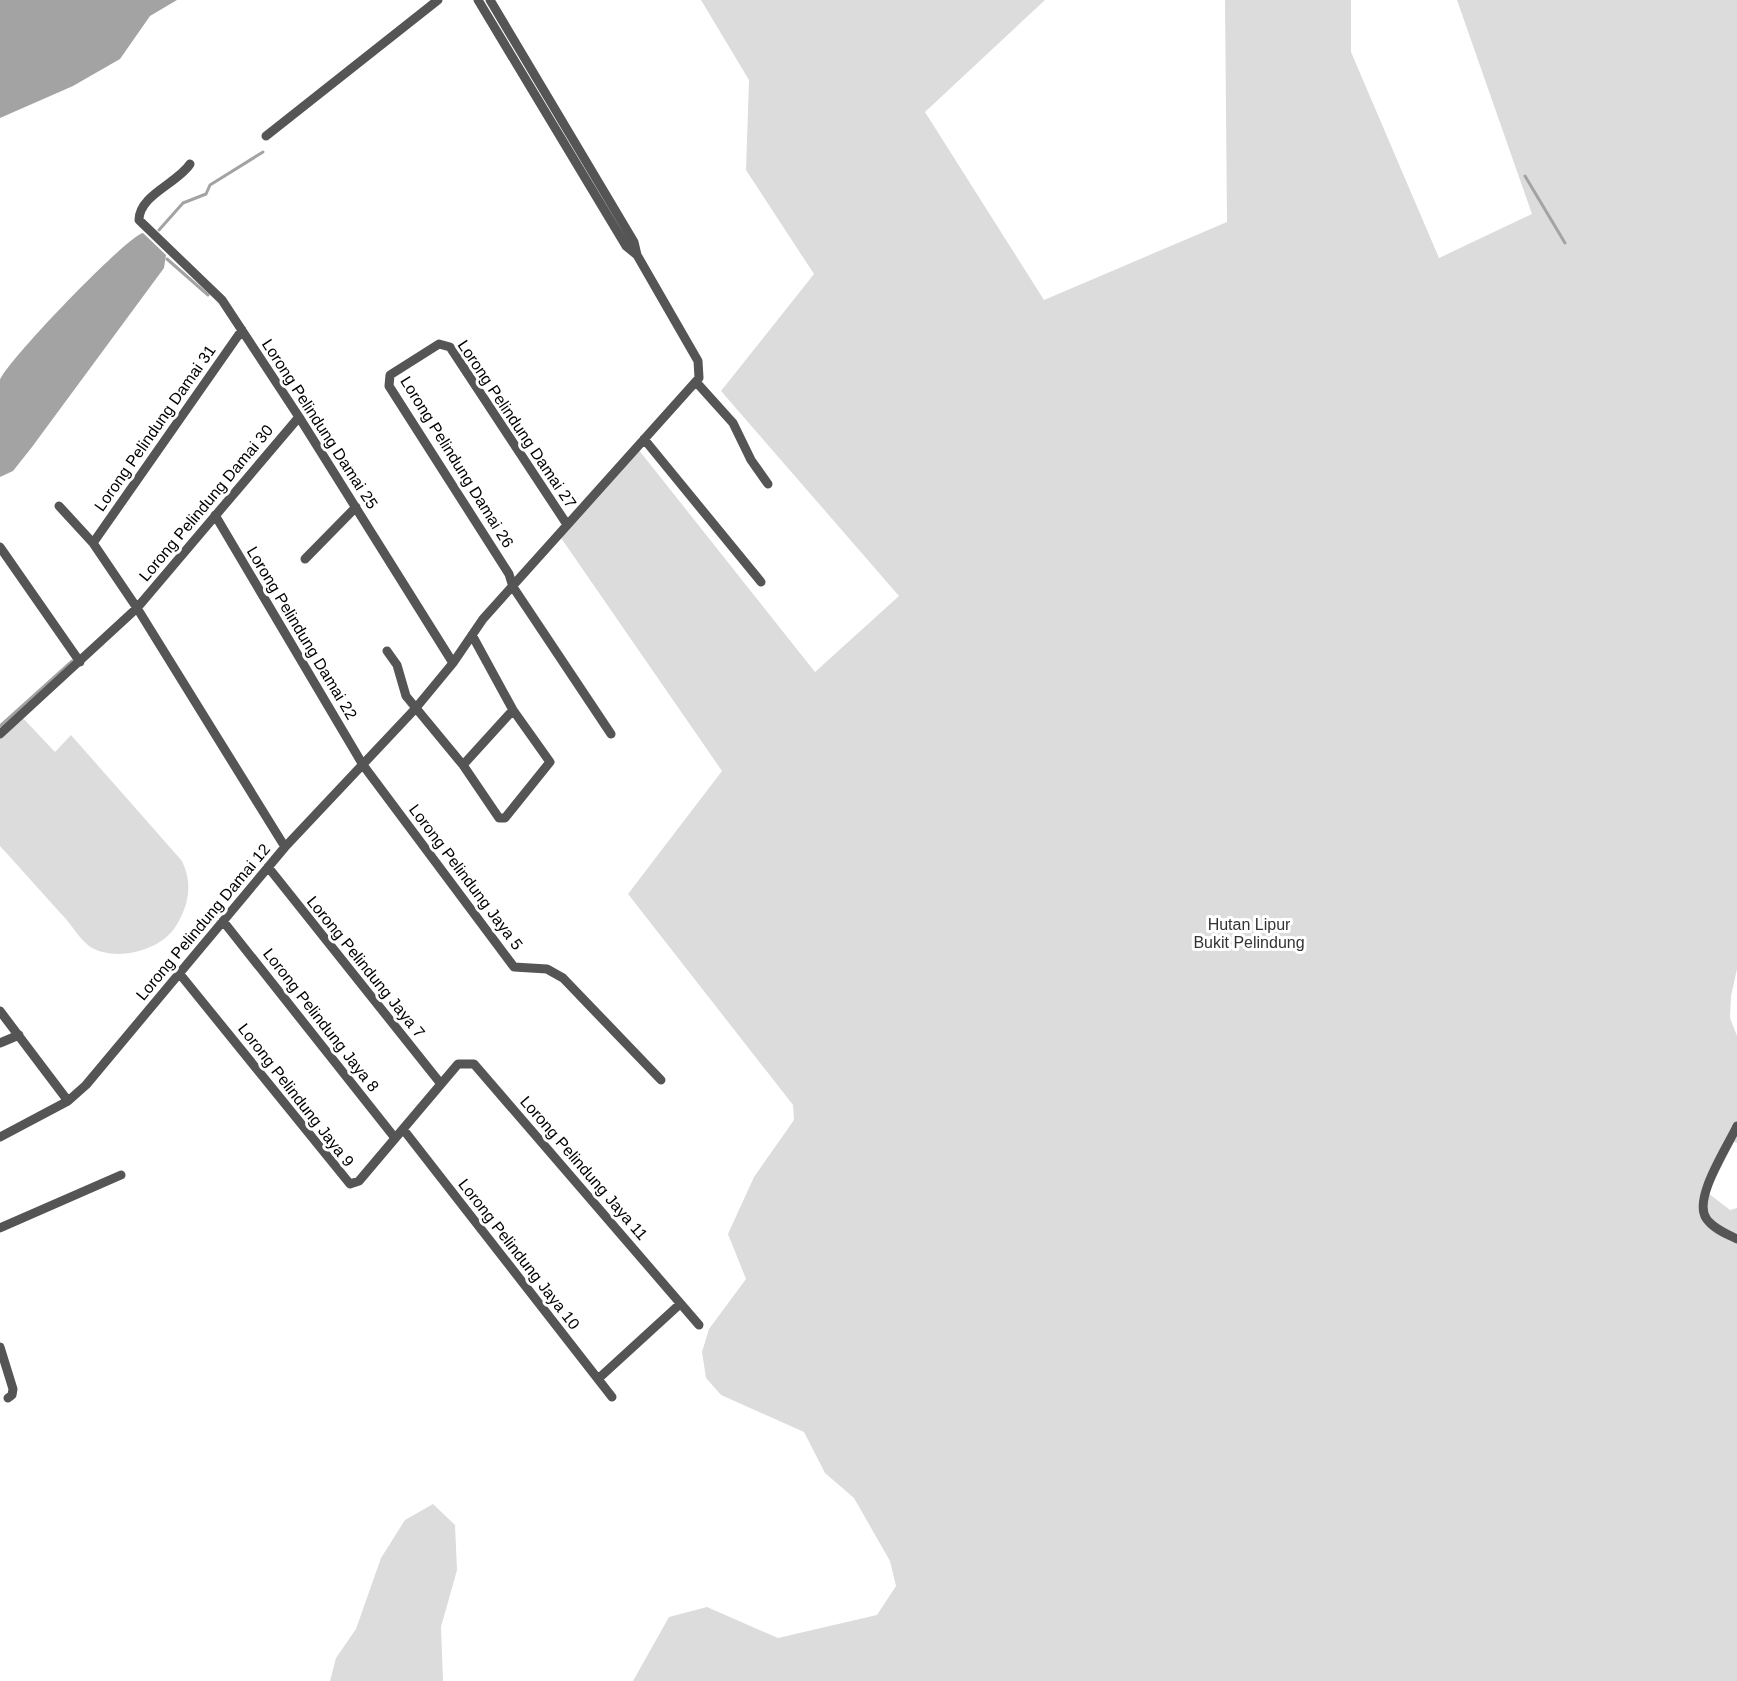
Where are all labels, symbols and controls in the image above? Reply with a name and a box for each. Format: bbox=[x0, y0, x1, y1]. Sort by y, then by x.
street label: Lorong Pelindung Damai 25 bbox=[259, 336, 381, 512]
street label: Lorong Pelindung Damai 27 bbox=[454, 337, 580, 511]
street label: Lorong Pelindung Damai 31 bbox=[91, 342, 219, 514]
street label: Lorong Pelindung Damai 26 bbox=[397, 373, 517, 551]
street label: Lorong Pelindung Damai 30 bbox=[136, 421, 276, 584]
street label: Lorong Pelindung Damai 22 bbox=[244, 544, 360, 722]
street label: Lorong Pelindung Jaya 5 bbox=[406, 801, 526, 953]
street label: Lorong Pelindung Damai 12 bbox=[133, 840, 273, 1003]
street label: Lorong Pelindung Jaya 7 bbox=[304, 893, 428, 1041]
park label: Hutan Lipur Bukit Pelindung bbox=[1193, 916, 1305, 951]
street label: Lorong Pelindung Jaya 8 bbox=[260, 945, 382, 1095]
street label: Lorong Pelindung Jaya 9 bbox=[235, 1020, 357, 1170]
street label: Lorong Pelindung Jaya 11 bbox=[517, 1093, 651, 1243]
street label: Lorong Pelindung Jaya 10 bbox=[455, 1176, 583, 1333]

